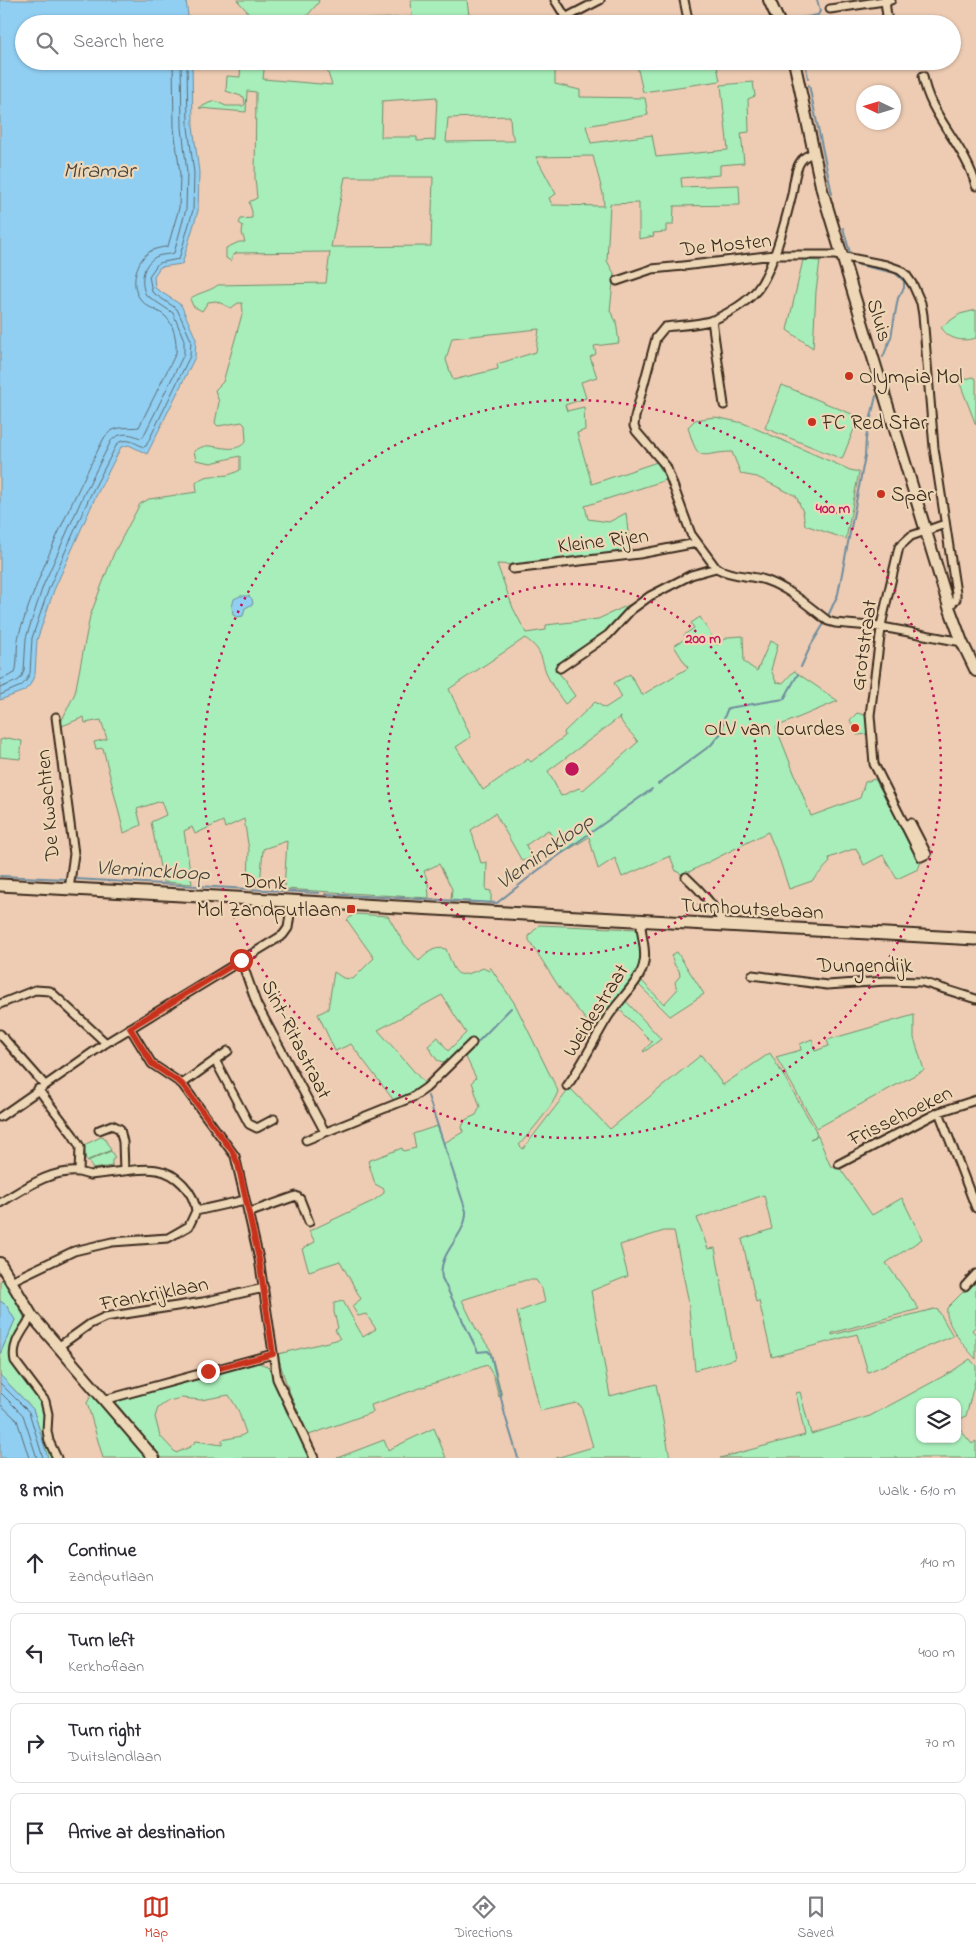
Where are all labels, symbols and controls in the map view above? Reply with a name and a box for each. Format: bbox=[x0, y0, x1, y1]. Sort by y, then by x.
search box bbox=[15, 15, 961, 70]
icon: search bbox=[33, 29, 61, 57]
text: Search here bbox=[73, 29, 164, 56]
north arrow bbox=[856, 85, 901, 130]
water label: Miramar bbox=[63, 156, 138, 188]
street label: De Mosten bbox=[678, 226, 773, 266]
street label: Sluis bbox=[857, 295, 899, 346]
place label: Olympia Mol bbox=[859, 363, 963, 395]
marker: Olympia Mol bbox=[843, 370, 855, 382]
place label: FC Red Star bbox=[821, 409, 928, 439]
marker: FC Red Star bbox=[806, 416, 818, 428]
place label: Spar bbox=[891, 481, 934, 511]
marker: Spar bbox=[875, 488, 887, 500]
text: 400 m bbox=[815, 498, 851, 520]
street label: Kleine Rijen bbox=[556, 522, 650, 562]
street label: Grotstraat bbox=[844, 598, 886, 693]
text: 200 m bbox=[684, 628, 721, 650]
place label: OLV van Lourdes bbox=[704, 715, 845, 745]
marker: OLV van Lourdes bbox=[849, 722, 861, 734]
street label: De Kwachten bbox=[29, 748, 69, 863]
centre of rings bbox=[563, 760, 581, 778]
water label: Vleminckloop bbox=[490, 805, 602, 899]
water label: Vleminckloop bbox=[95, 853, 211, 891]
street label: Donk bbox=[239, 867, 288, 899]
street label: Turnhoutsebaan bbox=[679, 891, 824, 929]
place label: Mol Zandputlaan bbox=[197, 896, 341, 926]
marker: Mol Zandputlaan bbox=[345, 903, 357, 915]
route start bbox=[230, 949, 253, 972]
street label: Dungendijk bbox=[816, 952, 914, 984]
street label: Weidestraat bbox=[556, 959, 637, 1063]
street label: Sint-Ritastraat bbox=[252, 975, 338, 1105]
street label: Frissehoeken bbox=[843, 1079, 958, 1155]
street label: Frankrijklaan bbox=[97, 1270, 211, 1320]
route end bbox=[197, 1360, 220, 1383]
map controls bbox=[916, 1398, 961, 1443]
button: layers bbox=[916, 1398, 961, 1443]
text: 8 min bbox=[20, 1476, 64, 1506]
text: Walk · 610 m bbox=[878, 1479, 956, 1503]
text: Continue bbox=[68, 1538, 136, 1565]
icon: ahead bbox=[21, 1549, 49, 1577]
text: 140 m bbox=[920, 1551, 955, 1575]
text: Zandputlaan bbox=[68, 1565, 154, 1589]
text: Turn left bbox=[68, 1628, 135, 1655]
icon: left bbox=[21, 1639, 49, 1667]
text: 400 m bbox=[918, 1641, 955, 1665]
text: Kerkhoflaan bbox=[68, 1655, 144, 1679]
text: Turn right bbox=[68, 1718, 141, 1745]
icon: right bbox=[21, 1729, 49, 1757]
text: 70 m bbox=[925, 1731, 955, 1755]
text: Duitslandlaan bbox=[68, 1745, 161, 1769]
icon: arrive bbox=[21, 1819, 49, 1847]
text: Arrive at destination bbox=[68, 1820, 225, 1847]
tab: Map bbox=[142, 1893, 170, 1944]
tab: Directions bbox=[455, 1893, 513, 1944]
tab: Saved bbox=[797, 1893, 834, 1944]

